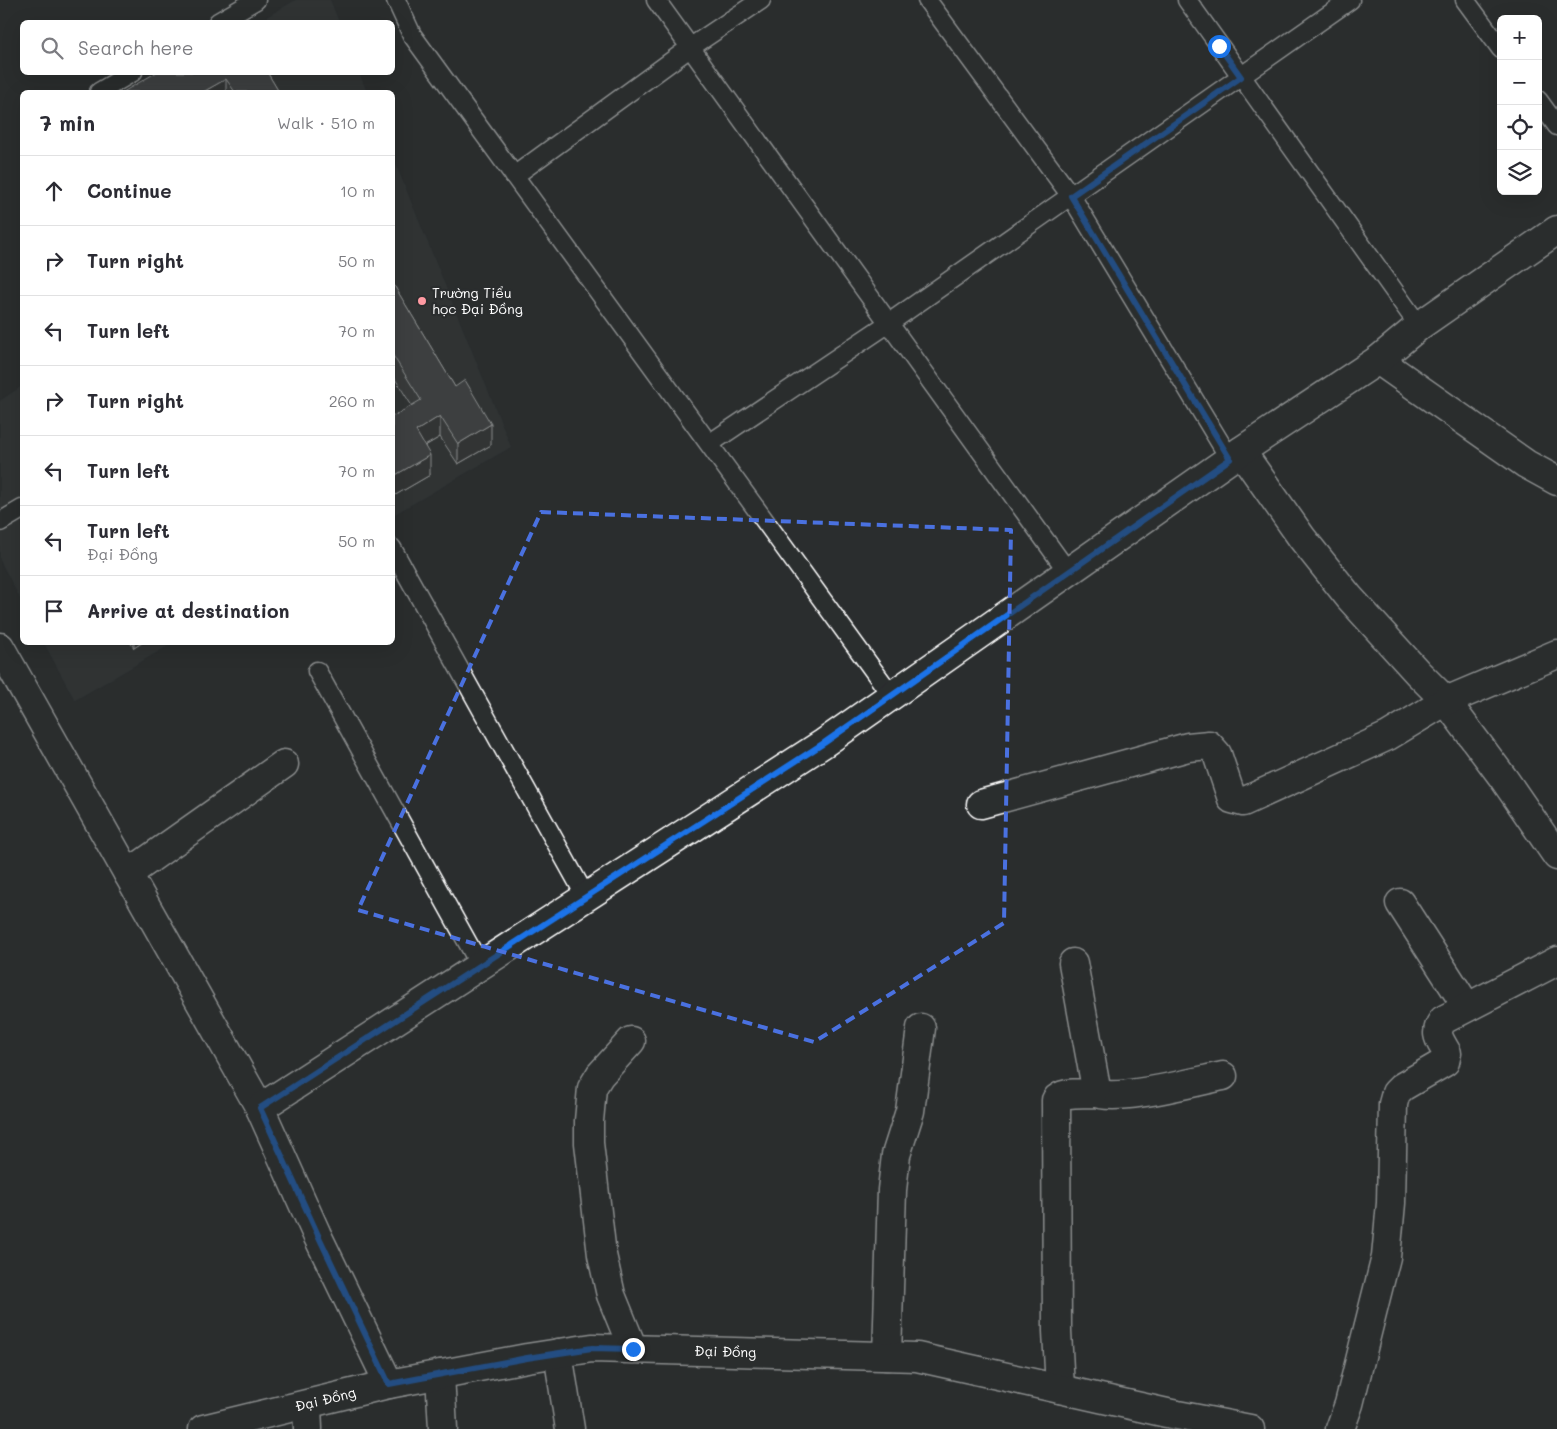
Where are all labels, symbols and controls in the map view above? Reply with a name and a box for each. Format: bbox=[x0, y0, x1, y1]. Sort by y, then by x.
map controls bbox=[1497, 15, 1542, 195]
button: + bbox=[1497, 15, 1542, 60]
search box bbox=[20, 20, 395, 75]
icon: search bbox=[38, 34, 66, 62]
text: Search here bbox=[78, 35, 194, 60]
route start bbox=[1208, 35, 1231, 58]
button: − bbox=[1497, 60, 1542, 105]
button: locate bbox=[1497, 105, 1542, 150]
text: 7 min bbox=[40, 109, 95, 136]
text: Walk · 510 m bbox=[277, 112, 375, 133]
button: layers bbox=[1497, 150, 1542, 195]
icon: ahead bbox=[40, 177, 68, 205]
text: Continue bbox=[87, 178, 172, 203]
text: 10 m bbox=[340, 180, 375, 201]
icon: right bbox=[40, 247, 68, 275]
text: Turn right bbox=[87, 248, 184, 273]
text: 50 m bbox=[338, 250, 375, 271]
place label: Trường Tiểu học Đại Đồng bbox=[432, 283, 523, 318]
marker: Trường Tiểu học Đại Đồng bbox=[416, 295, 428, 307]
icon: left bbox=[40, 317, 68, 345]
text: Turn left bbox=[87, 318, 170, 343]
text: 70 m bbox=[338, 320, 375, 341]
icon: right bbox=[40, 387, 68, 415]
text: Turn right bbox=[87, 388, 184, 413]
text: 260 m bbox=[329, 390, 375, 411]
icon: left bbox=[40, 457, 68, 485]
text: Turn left bbox=[87, 458, 170, 483]
text: 70 m bbox=[338, 460, 375, 481]
text: Turn left bbox=[87, 518, 170, 543]
icon: left bbox=[40, 527, 68, 555]
text: 50 m bbox=[338, 530, 375, 551]
text: Đại Đồng bbox=[87, 543, 158, 564]
icon: arrive bbox=[40, 597, 68, 625]
text: Arrive at destination bbox=[87, 598, 290, 623]
route end bbox=[622, 1338, 645, 1361]
street label: Đại Đồng bbox=[694, 1341, 757, 1362]
street label: Đại Đồng bbox=[293, 1382, 358, 1415]

